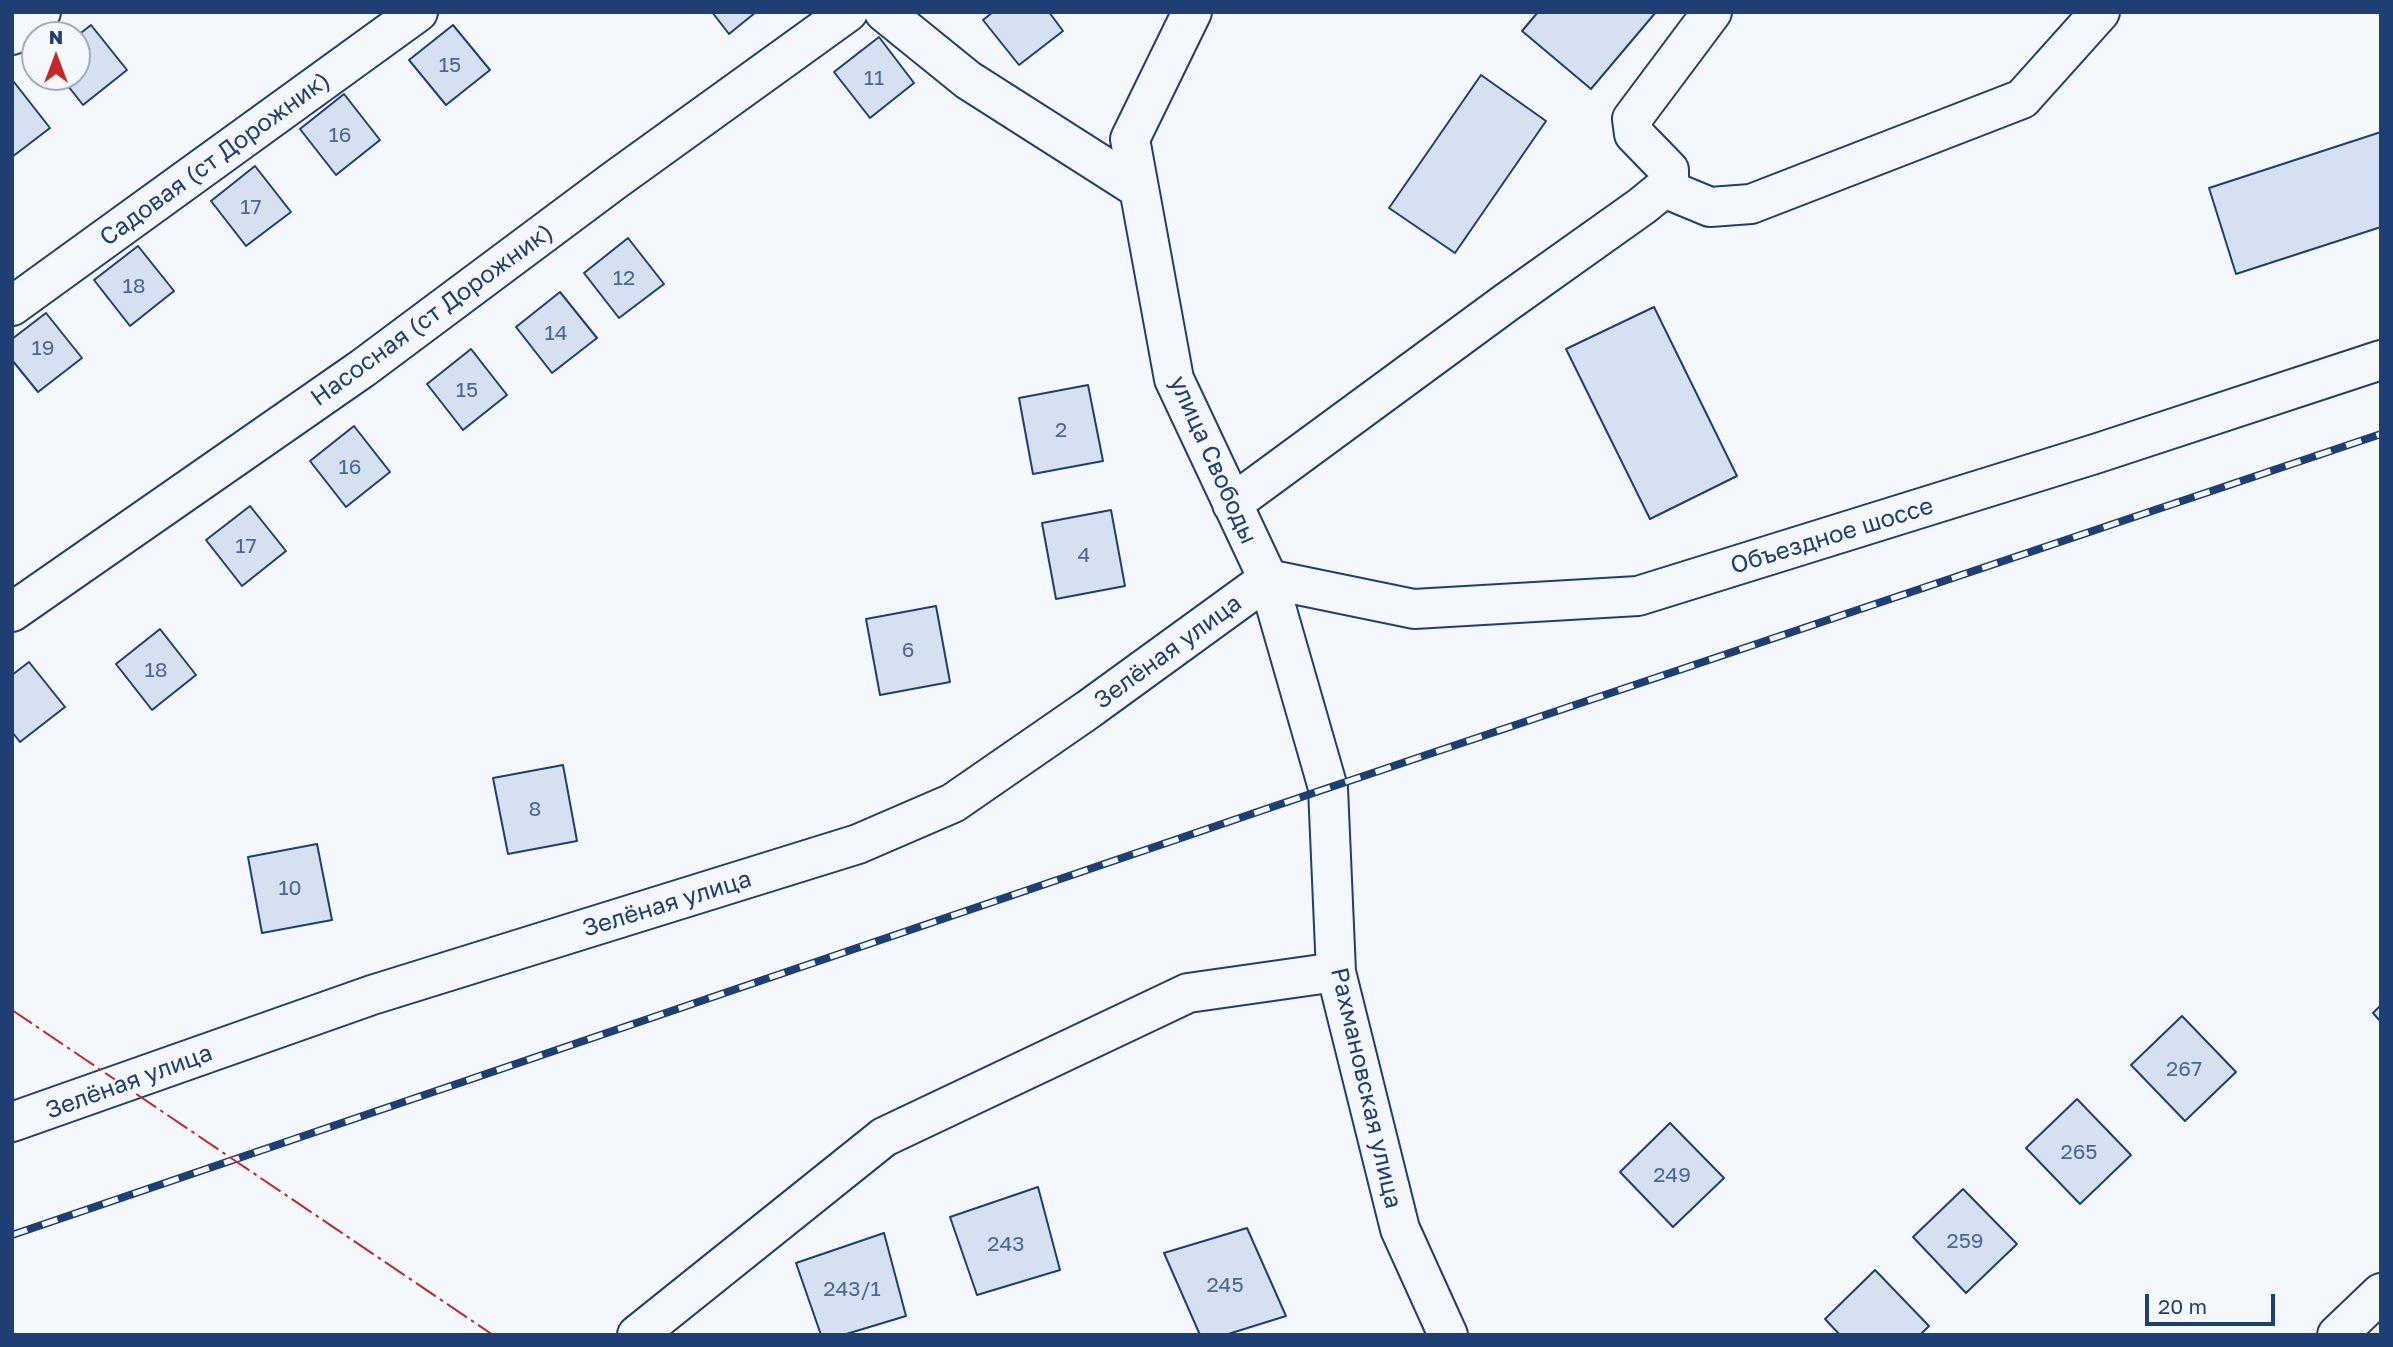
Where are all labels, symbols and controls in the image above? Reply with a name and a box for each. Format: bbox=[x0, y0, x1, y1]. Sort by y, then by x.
north arrow bbox=[21, 21, 91, 91]
text: N bbox=[49, 25, 63, 48]
house number: 15 bbox=[439, 52, 461, 78]
house number: 11 bbox=[864, 65, 884, 91]
street label: Садовая (ст Дорожник) bbox=[94, 66, 336, 252]
house number: 16 bbox=[329, 122, 351, 148]
house number: 17 bbox=[240, 194, 262, 220]
street label: Насосная (ст Дорожник) bbox=[305, 218, 559, 412]
house number: 12 bbox=[613, 265, 635, 291]
house number: 18 bbox=[123, 273, 145, 299]
house number: 14 bbox=[545, 320, 567, 346]
house number: 19 bbox=[32, 335, 54, 361]
street label: улица Свободы bbox=[1163, 371, 1263, 549]
house number: 15 bbox=[456, 377, 478, 403]
house number: 2 bbox=[1055, 417, 1067, 443]
house number: 16 bbox=[339, 454, 361, 480]
street label: Объездное шоссе bbox=[1727, 491, 1937, 581]
house number: 17 bbox=[235, 533, 257, 559]
house number: 4 bbox=[1078, 542, 1090, 568]
street label: Зелёная улица bbox=[1089, 589, 1247, 715]
house number: 6 bbox=[902, 637, 914, 663]
house number: 18 bbox=[145, 657, 167, 683]
house number: 8 bbox=[529, 796, 541, 822]
street label: Зелёная улица bbox=[579, 865, 755, 943]
house number: 10 bbox=[278, 875, 302, 901]
street label: Рахмановская улица bbox=[1324, 965, 1408, 1211]
street label: Зелёная улица bbox=[42, 1039, 216, 1125]
house number: 267 bbox=[2166, 1056, 2202, 1082]
house number: 265 bbox=[2060, 1139, 2098, 1165]
house number: 249 bbox=[1653, 1162, 1691, 1188]
house number: 259 bbox=[1946, 1228, 1984, 1254]
house number: 243 bbox=[987, 1231, 1025, 1257]
house number: 245 bbox=[1206, 1272, 1244, 1298]
house number: 243/1 bbox=[823, 1276, 881, 1302]
scale bar bbox=[2148, 1280, 2278, 1324]
text: 20 m bbox=[2158, 1293, 2207, 1319]

